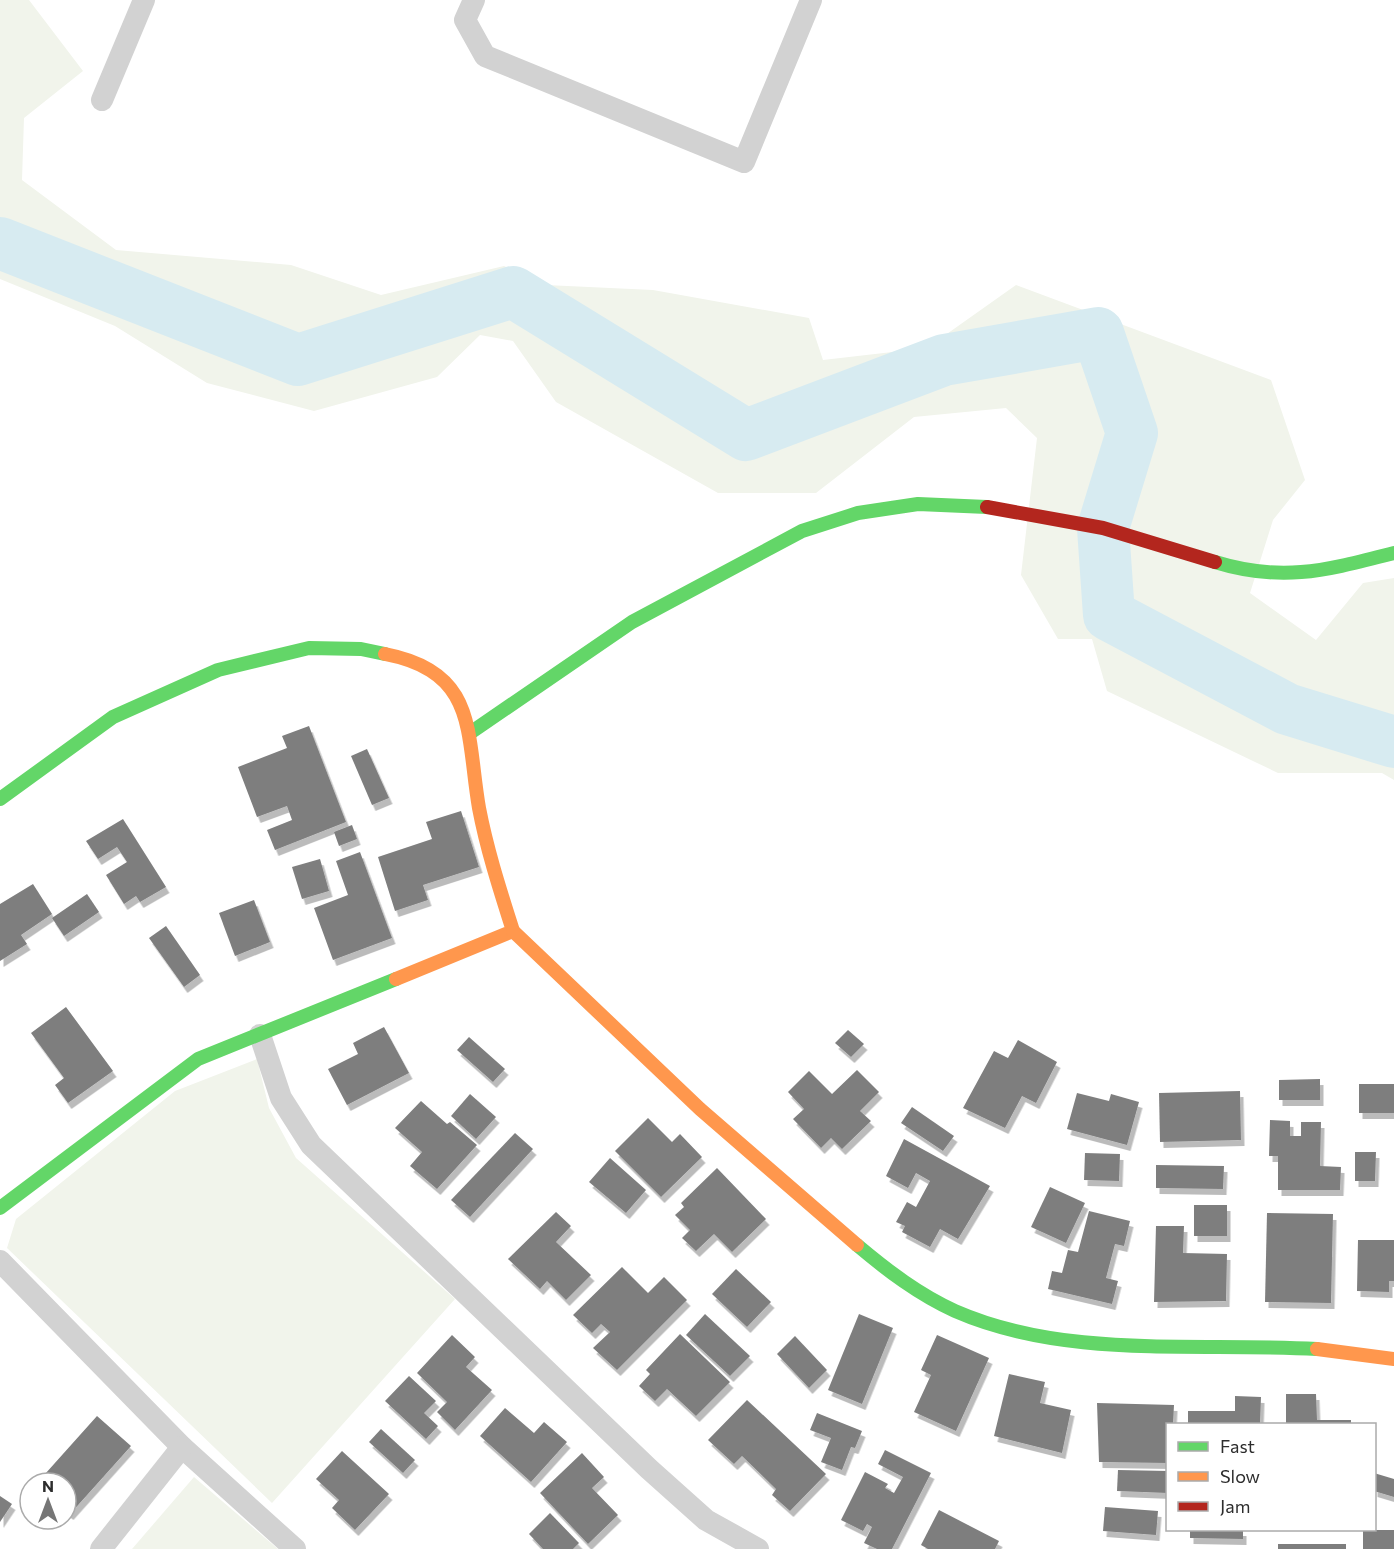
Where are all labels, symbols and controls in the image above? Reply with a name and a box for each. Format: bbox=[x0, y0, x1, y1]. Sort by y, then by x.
legend bbox=[1166, 1423, 1376, 1531]
text: Fast bbox=[1220, 1435, 1255, 1457]
text: Slow bbox=[1220, 1465, 1260, 1487]
north arrow bbox=[18, 1471, 78, 1531]
text: N bbox=[42, 1476, 54, 1495]
text: Jam bbox=[1220, 1495, 1250, 1517]

